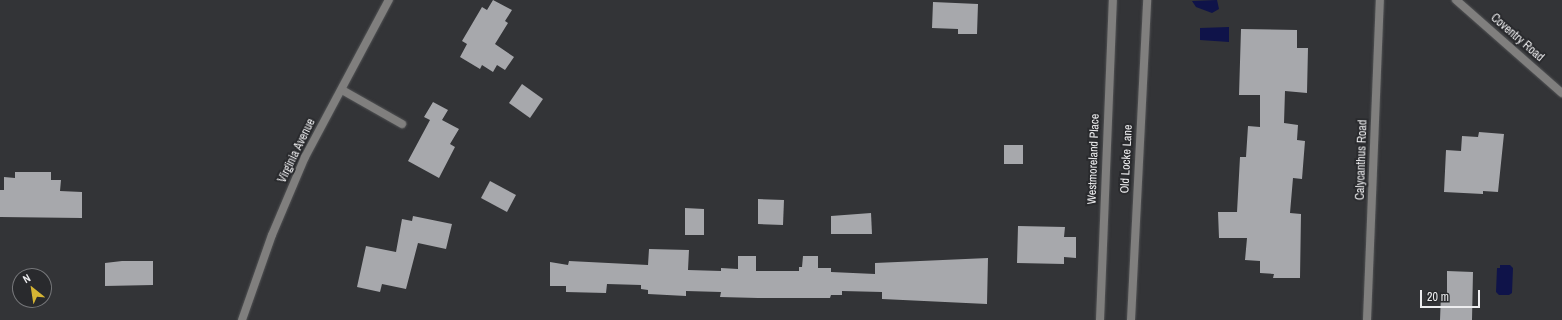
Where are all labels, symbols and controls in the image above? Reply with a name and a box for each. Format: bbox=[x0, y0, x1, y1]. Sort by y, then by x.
street label: Coventry Road bbox=[1488, 11, 1546, 65]
street label: Westmoreland Place bbox=[1085, 113, 1103, 205]
street label: Virginia Avenue bbox=[275, 116, 319, 186]
street label: Calycanthus Road bbox=[1353, 120, 1371, 200]
street label: Old Locke Lane bbox=[1118, 124, 1136, 194]
north arrow bbox=[12, 268, 52, 308]
text: N bbox=[20, 271, 33, 286]
scale bar bbox=[1422, 282, 1482, 308]
text: 20 m bbox=[1427, 289, 1449, 305]

